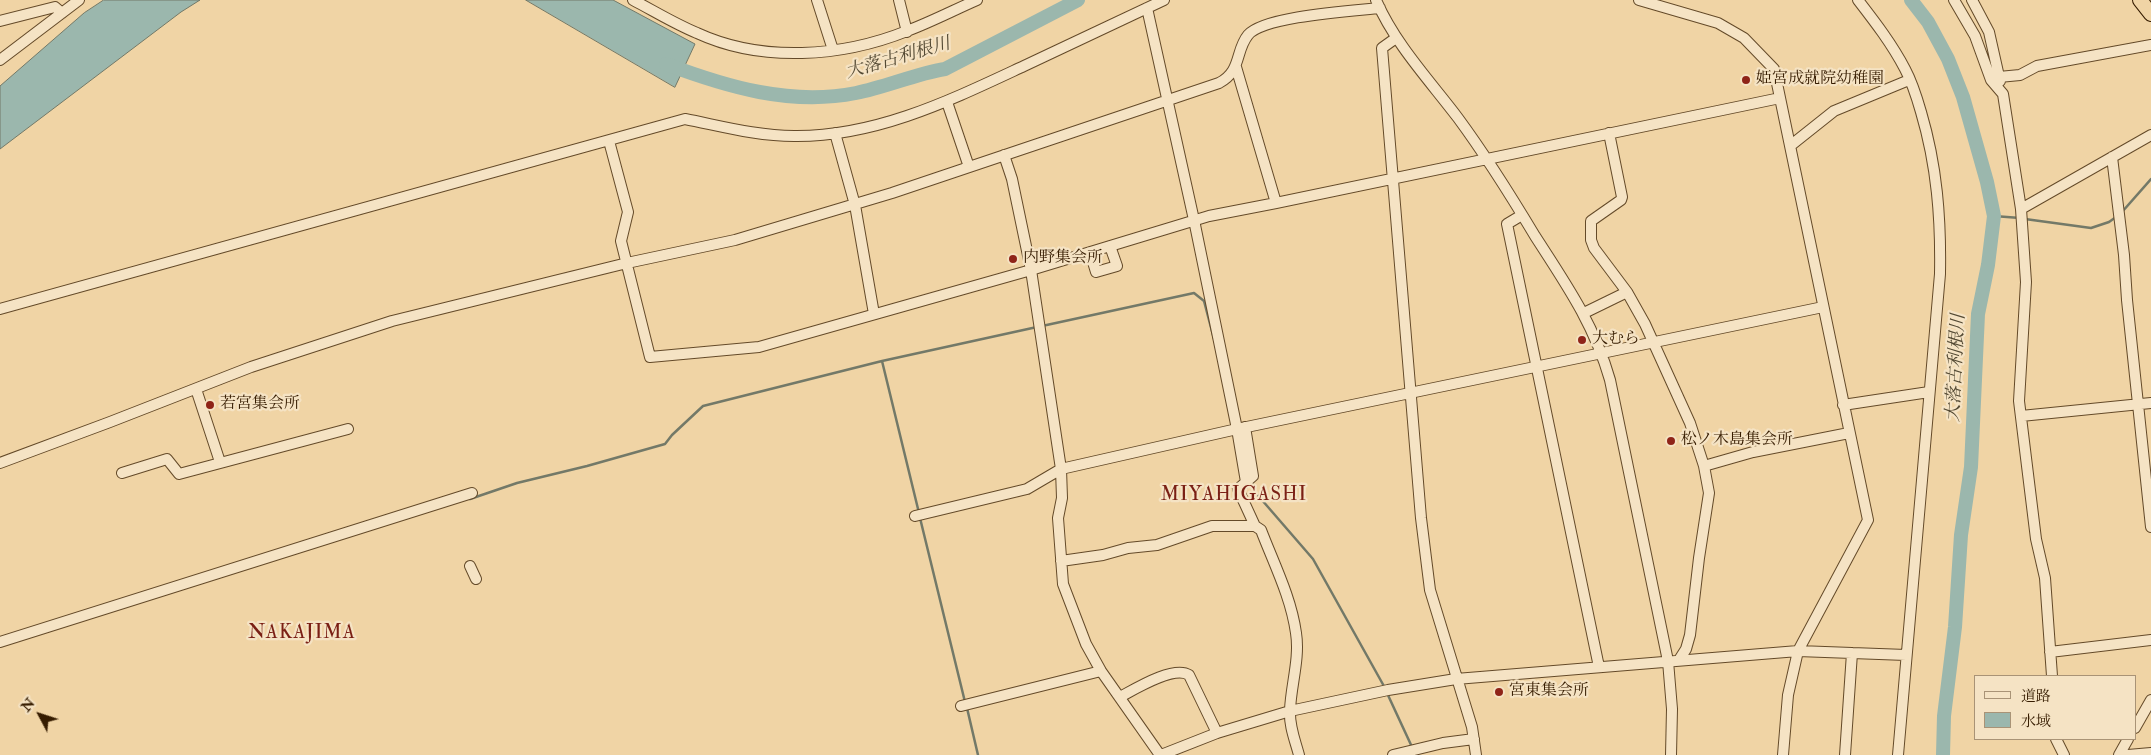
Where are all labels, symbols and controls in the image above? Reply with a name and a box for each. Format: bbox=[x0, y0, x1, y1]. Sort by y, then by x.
water label: 大落古利根川 bbox=[843, 34, 953, 84]
place label: 姫宮成就院幼稚園 bbox=[1756, 70, 1884, 90]
marker: 姫宮成就院幼稚園 bbox=[1740, 74, 1752, 86]
place label: 内野集会所 bbox=[1023, 249, 1103, 269]
marker: 内野集会所 bbox=[1007, 253, 1019, 265]
water label: 大落古利根川 bbox=[1943, 314, 1971, 422]
place label: 大むら bbox=[1592, 330, 1640, 350]
marker: 大むら bbox=[1576, 334, 1588, 346]
place label: 若宮集会所 bbox=[220, 395, 300, 415]
marker: 若宮集会所 bbox=[204, 399, 216, 411]
place label: 松ノ木島集会所 bbox=[1681, 431, 1793, 451]
marker: 松ノ木島集会所 bbox=[1665, 435, 1677, 447]
district label: MIYAHIGASHI bbox=[1159, 485, 1309, 507]
district label: NAKAJIMA bbox=[247, 623, 357, 645]
legend bbox=[1974, 675, 2136, 740]
place label: 宮東集会所 bbox=[1509, 682, 1589, 702]
marker: 宮東集会所 bbox=[1493, 686, 1505, 698]
text: 道路 bbox=[2021, 687, 2051, 706]
north arrow bbox=[15, 690, 65, 740]
text: N bbox=[18, 695, 39, 715]
text: 水域 bbox=[2021, 712, 2051, 731]

